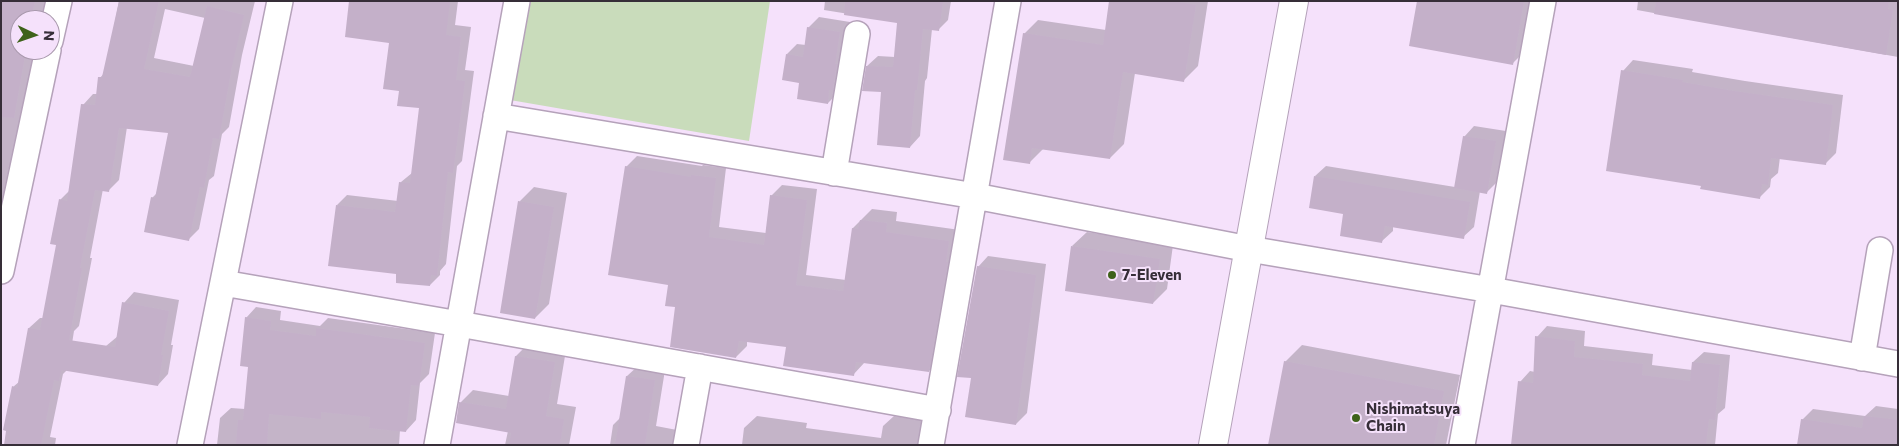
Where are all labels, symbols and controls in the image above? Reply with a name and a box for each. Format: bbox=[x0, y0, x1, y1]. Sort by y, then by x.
north arrow bbox=[10, 10, 60, 60]
text: N bbox=[41, 30, 58, 41]
place label: 7-Eleven bbox=[1122, 266, 1182, 284]
marker: 7-Eleven bbox=[1106, 269, 1118, 281]
place label: Nishimatsuya Chain bbox=[1366, 400, 1460, 435]
marker: Nishimatsuya Chain bbox=[1350, 412, 1362, 424]

